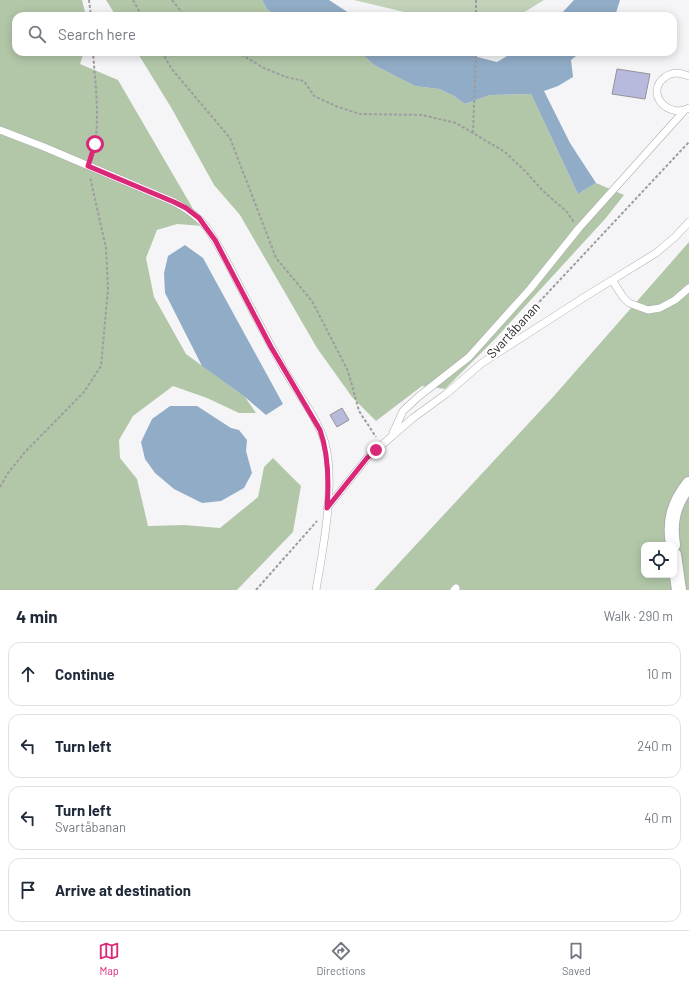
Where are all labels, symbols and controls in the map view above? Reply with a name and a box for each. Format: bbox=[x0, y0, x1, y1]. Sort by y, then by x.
search box bbox=[12, 12, 677, 56]
icon: search bbox=[26, 23, 48, 45]
text: Search here bbox=[58, 25, 136, 43]
route start bbox=[86, 135, 104, 153]
street label: Svartåbanan bbox=[483, 299, 543, 361]
route end bbox=[367, 441, 385, 459]
map controls bbox=[641, 542, 677, 578]
button: locate bbox=[641, 542, 677, 578]
text: 4 min bbox=[16, 606, 58, 626]
text: Walk · 290 m bbox=[604, 608, 673, 624]
icon: ahead bbox=[17, 663, 39, 685]
text: Continue bbox=[55, 665, 115, 683]
text: 10 m bbox=[647, 666, 672, 682]
icon: left bbox=[17, 735, 39, 757]
text: Turn left bbox=[55, 737, 111, 755]
text: 240 m bbox=[637, 738, 672, 754]
text: Turn left bbox=[55, 801, 111, 819]
icon: left bbox=[17, 807, 39, 829]
text: 40 m bbox=[644, 810, 672, 826]
text: Svartåbanan bbox=[55, 819, 126, 835]
icon: arrive bbox=[17, 879, 39, 901]
text: Arrive at destination bbox=[55, 881, 191, 899]
tab: Map bbox=[98, 940, 120, 977]
tab: Directions bbox=[316, 940, 366, 977]
tab: Saved bbox=[562, 940, 591, 977]

